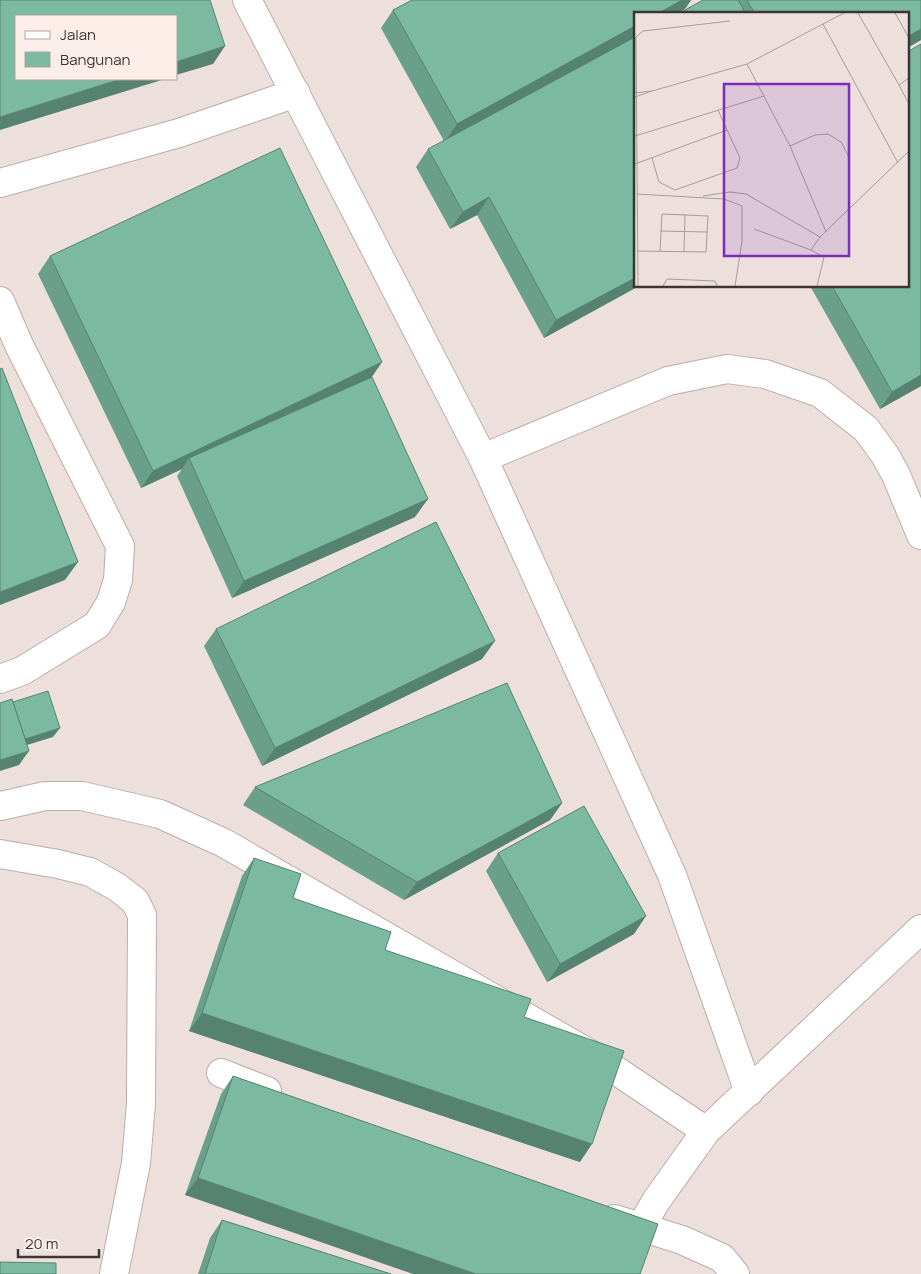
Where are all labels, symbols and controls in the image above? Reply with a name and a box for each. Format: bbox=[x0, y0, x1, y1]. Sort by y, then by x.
inset map bbox=[634, 12, 908, 288]
legend bbox=[15, 15, 178, 80]
text: Jalan bbox=[60, 24, 96, 45]
text: Bangunan bbox=[60, 49, 130, 70]
scale bar bbox=[18, 1226, 99, 1258]
text: 20 m bbox=[25, 1233, 58, 1254]

